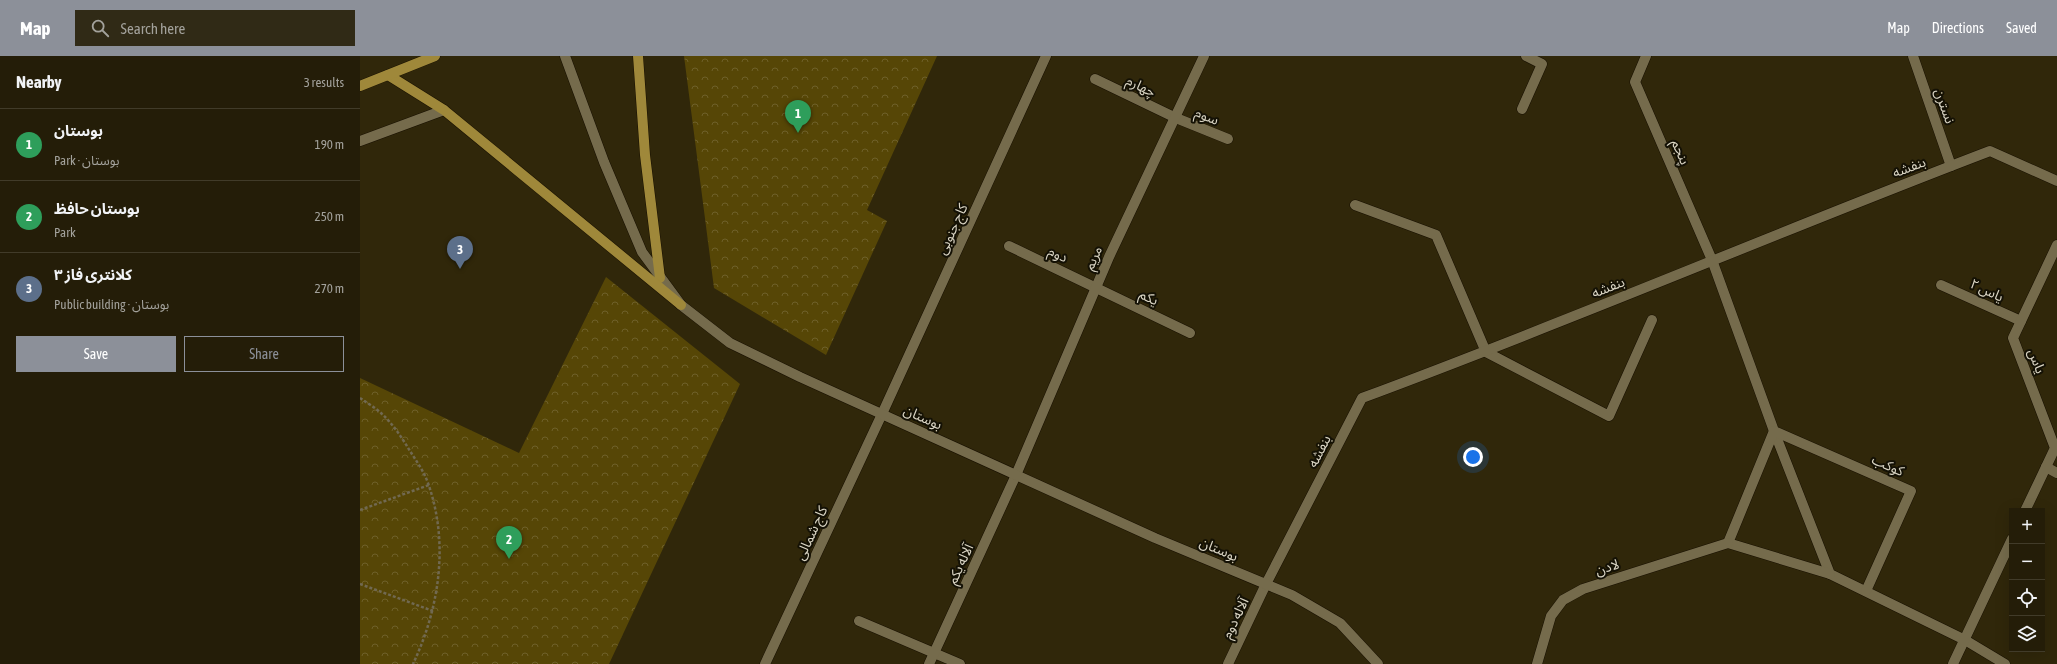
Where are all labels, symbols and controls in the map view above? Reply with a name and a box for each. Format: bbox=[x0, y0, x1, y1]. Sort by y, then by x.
search box bbox=[75, 10, 355, 46]
text: Map bbox=[20, 17, 51, 39]
icon: search bbox=[89, 17, 111, 39]
text: Search here bbox=[121, 20, 185, 37]
text: Map bbox=[1887, 20, 1910, 36]
text: Directions bbox=[1932, 20, 1984, 36]
text: Saved bbox=[2006, 20, 2037, 36]
text: Nearby bbox=[16, 72, 62, 92]
street label: چهارم bbox=[1122, 72, 1158, 103]
text: 3 results bbox=[304, 75, 344, 90]
street label: نسترن bbox=[1931, 86, 1959, 126]
pin: 1 bbox=[785, 100, 811, 133]
street label: سوم bbox=[1192, 104, 1221, 131]
text: بوستان bbox=[54, 122, 103, 139]
text: 1 bbox=[26, 137, 32, 152]
text: 190 m bbox=[315, 137, 344, 152]
street label: پنجم bbox=[1666, 137, 1693, 168]
text: Park · بوستان bbox=[54, 153, 119, 168]
street label: بنفشه bbox=[1890, 153, 1928, 181]
text: بوستان حافظ bbox=[54, 200, 140, 217]
street label: کاج جنوبی bbox=[933, 201, 974, 258]
text: 2 bbox=[26, 209, 32, 224]
text: 250 m bbox=[315, 209, 344, 224]
text: Park bbox=[54, 225, 76, 240]
pin: 3 bbox=[447, 236, 473, 269]
street label: دوم bbox=[1044, 243, 1071, 268]
street label: مریم bbox=[1081, 244, 1108, 274]
text: کلانتری فاز ۳ bbox=[54, 266, 132, 283]
street label: بنفشه bbox=[1589, 273, 1627, 301]
street label: یاس ۲ bbox=[1967, 275, 2006, 306]
text: 3 bbox=[26, 281, 32, 296]
text: 270 m bbox=[315, 281, 344, 296]
street label: یکم bbox=[1136, 286, 1161, 311]
text: Public building · بوستان bbox=[54, 297, 169, 312]
button: Save bbox=[16, 336, 176, 372]
button: Share bbox=[184, 336, 344, 372]
street label: یاس bbox=[2024, 346, 2049, 376]
street label: بوستان bbox=[901, 402, 945, 433]
street label: بنفشه bbox=[1304, 432, 1334, 470]
your location bbox=[1463, 447, 1483, 467]
street label: کوکب bbox=[1869, 451, 1907, 480]
street label: کاج شمالی bbox=[792, 503, 833, 564]
map controls bbox=[2009, 508, 2045, 652]
button: + bbox=[2009, 508, 2045, 544]
pin: 2 bbox=[496, 526, 522, 559]
street label: بوستان bbox=[1197, 534, 1241, 565]
street label: آلاله یکم bbox=[944, 540, 979, 588]
button: − bbox=[2009, 544, 2045, 580]
street label: لادن bbox=[1593, 556, 1621, 579]
button: locate bbox=[2009, 580, 2045, 616]
street label: آلاله دوم bbox=[1218, 594, 1255, 642]
button: layers bbox=[2009, 616, 2045, 652]

